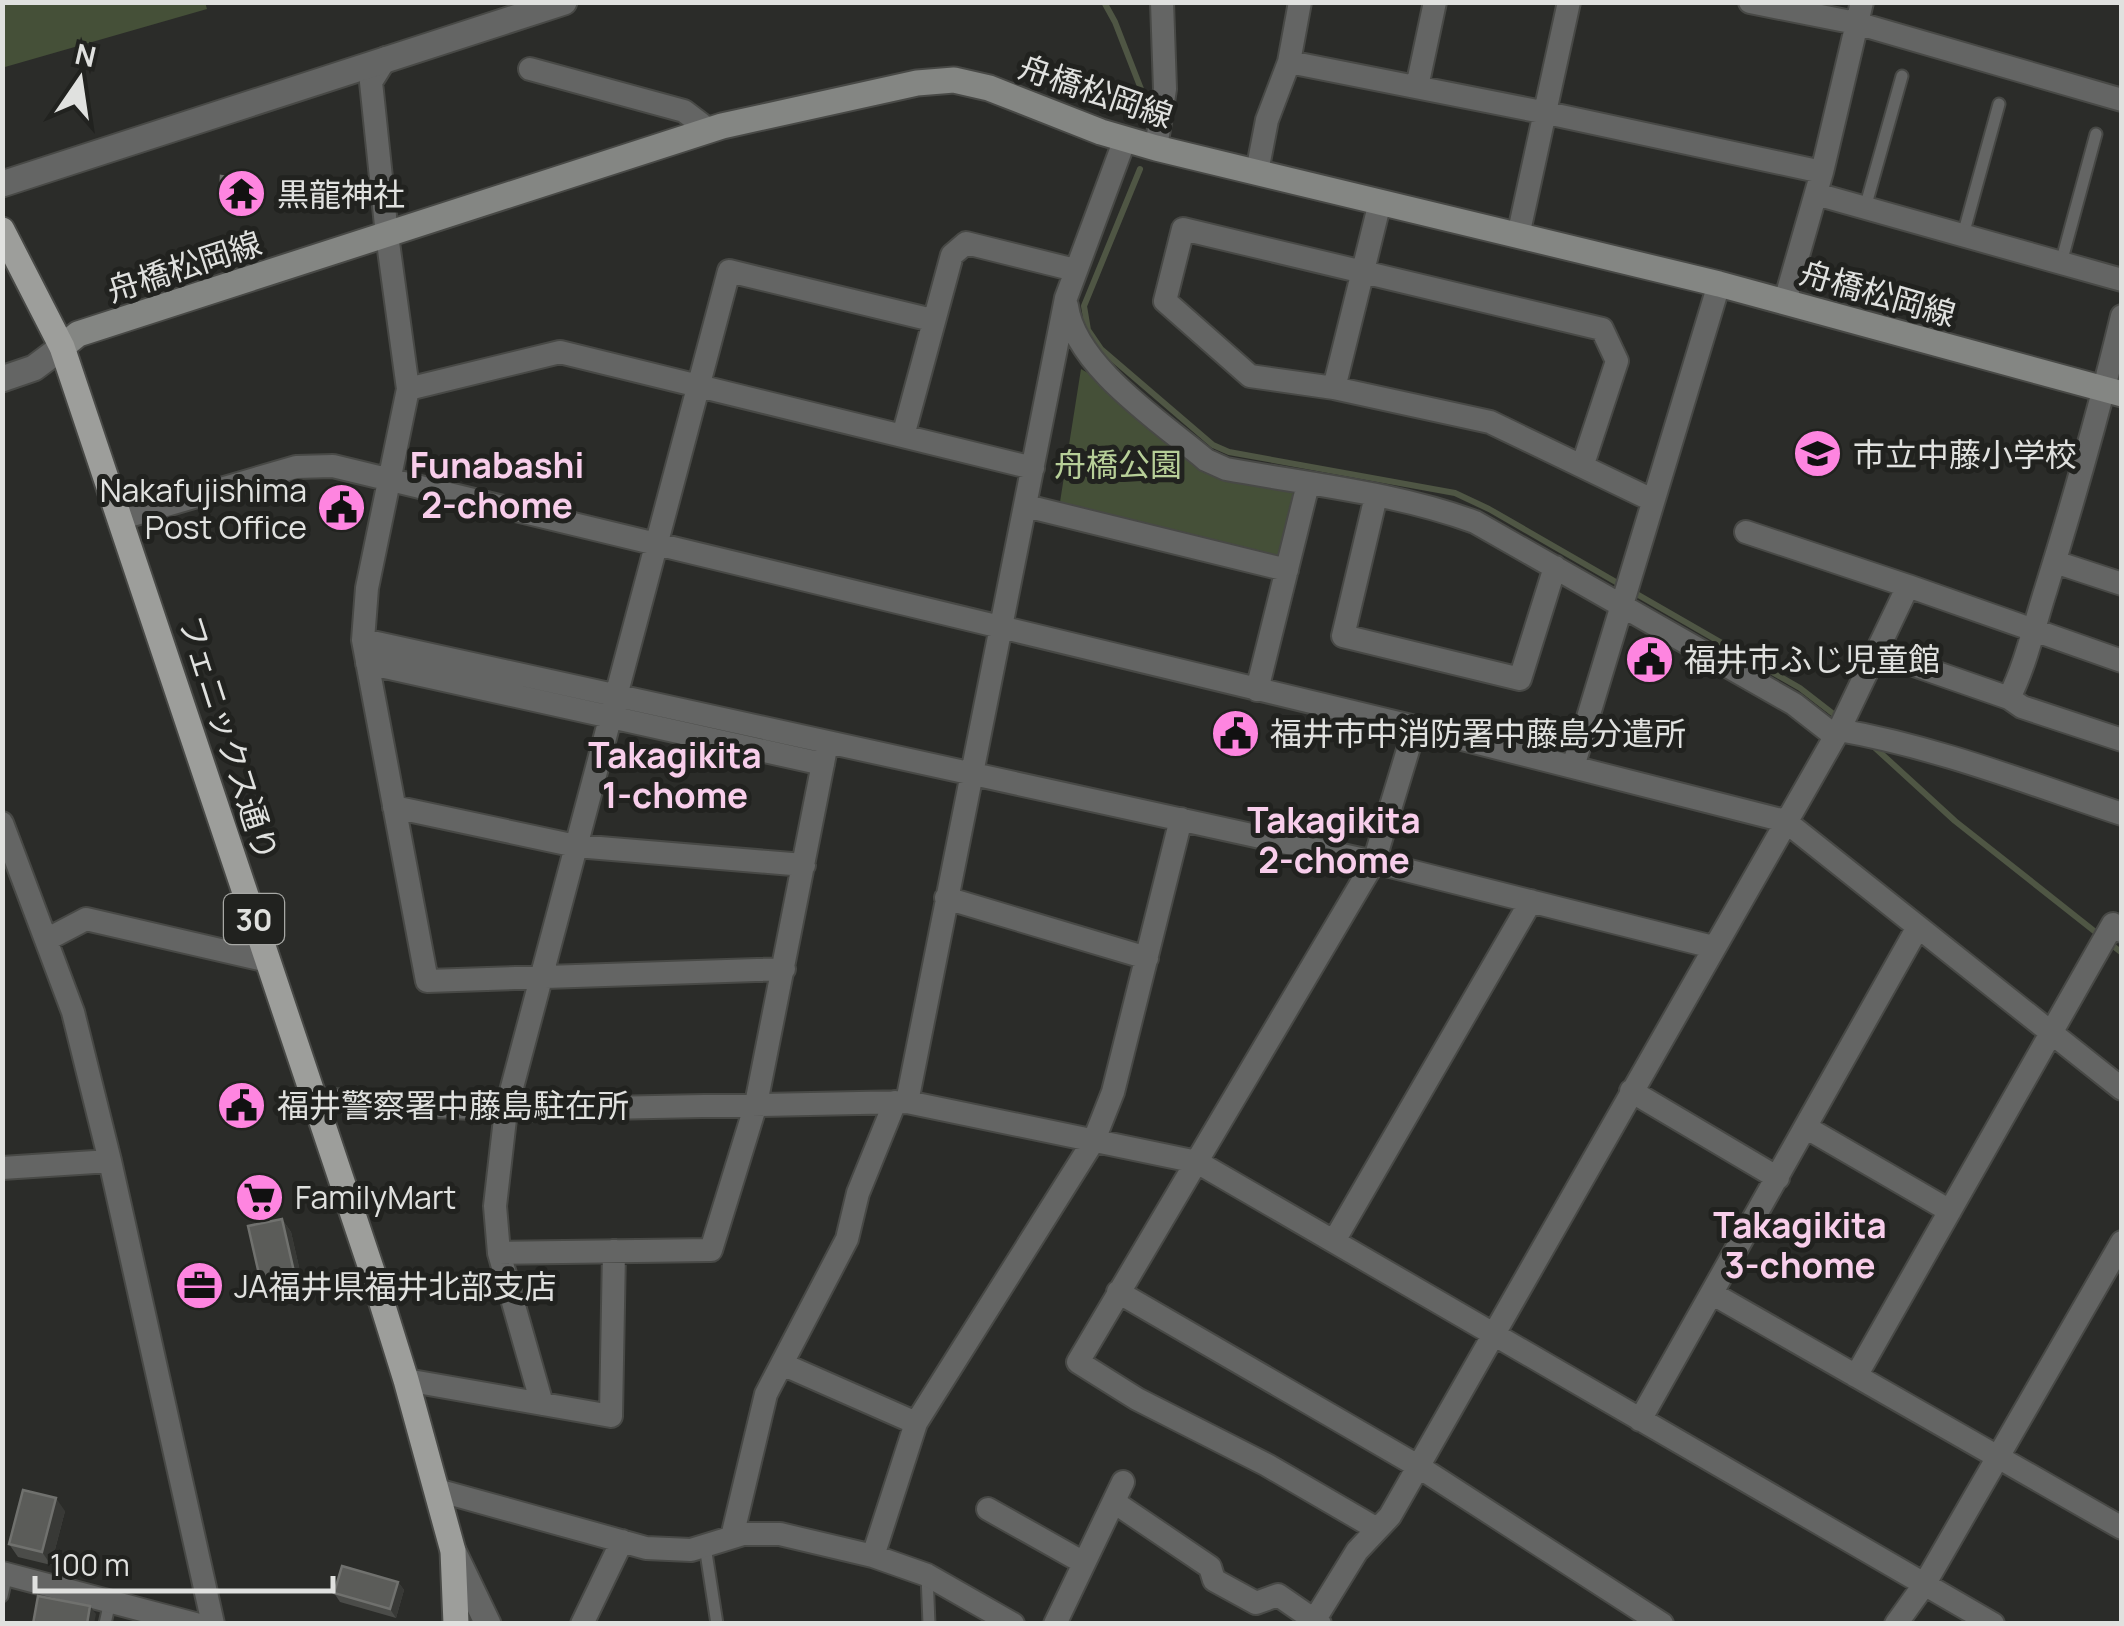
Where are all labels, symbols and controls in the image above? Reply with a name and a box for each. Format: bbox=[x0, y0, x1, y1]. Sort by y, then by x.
north arrow bbox=[30, 30, 130, 130]
text: N bbox=[72, 34, 100, 75]
street label: 舟橋松岡線 bbox=[1013, 44, 1179, 138]
temple icon: 黒龍神社 bbox=[216, 168, 268, 220]
place label: 黒龍神社 bbox=[277, 172, 405, 216]
street label: 舟橋松岡線 bbox=[101, 220, 267, 312]
street label: 舟橋松岡線 bbox=[1795, 250, 1961, 336]
school or university icon: 市立中藤小学校 bbox=[1792, 428, 1844, 480]
place label: 市立中藤小学校 bbox=[1853, 432, 2077, 476]
district label: Funabashi 2-chome bbox=[410, 441, 584, 529]
park label: 舟橋公園 bbox=[1054, 442, 1182, 486]
place label: Nakafujishima Post Office bbox=[100, 468, 307, 549]
public building icon: Nakafujishima Post Office bbox=[316, 482, 368, 534]
street label: フェニックス通り bbox=[169, 610, 289, 866]
public building icon: 福井市ふじ児童館 bbox=[1623, 633, 1675, 685]
place label: 福井市ふじ児童館 bbox=[1684, 637, 1940, 681]
public building icon: 福井市中消防署中藤島分遣所 bbox=[1209, 707, 1261, 759]
place label: 福井市中消防署中藤島分遣所 bbox=[1270, 711, 1686, 755]
district label: Takagikita 1-chome bbox=[588, 731, 762, 819]
district label: Takagikita 2-chome bbox=[1247, 796, 1421, 884]
road number: 30 bbox=[224, 894, 284, 944]
public building icon: 福井警察署中藤島駐在所 bbox=[216, 1079, 268, 1131]
place label: 福井警察署中藤島駐在所 bbox=[277, 1083, 629, 1127]
supermarket icon: FamilyMart bbox=[234, 1171, 286, 1223]
place label: FamilyMart bbox=[295, 1175, 456, 1219]
district label: Takagikita 3-chome bbox=[1713, 1201, 1887, 1289]
office icon: JA福井県福井北部支店 bbox=[173, 1260, 225, 1312]
place label: JA福井県福井北部支店 bbox=[234, 1264, 556, 1308]
scale bar bbox=[35, 1531, 332, 1593]
text: 100 m bbox=[50, 1544, 130, 1585]

